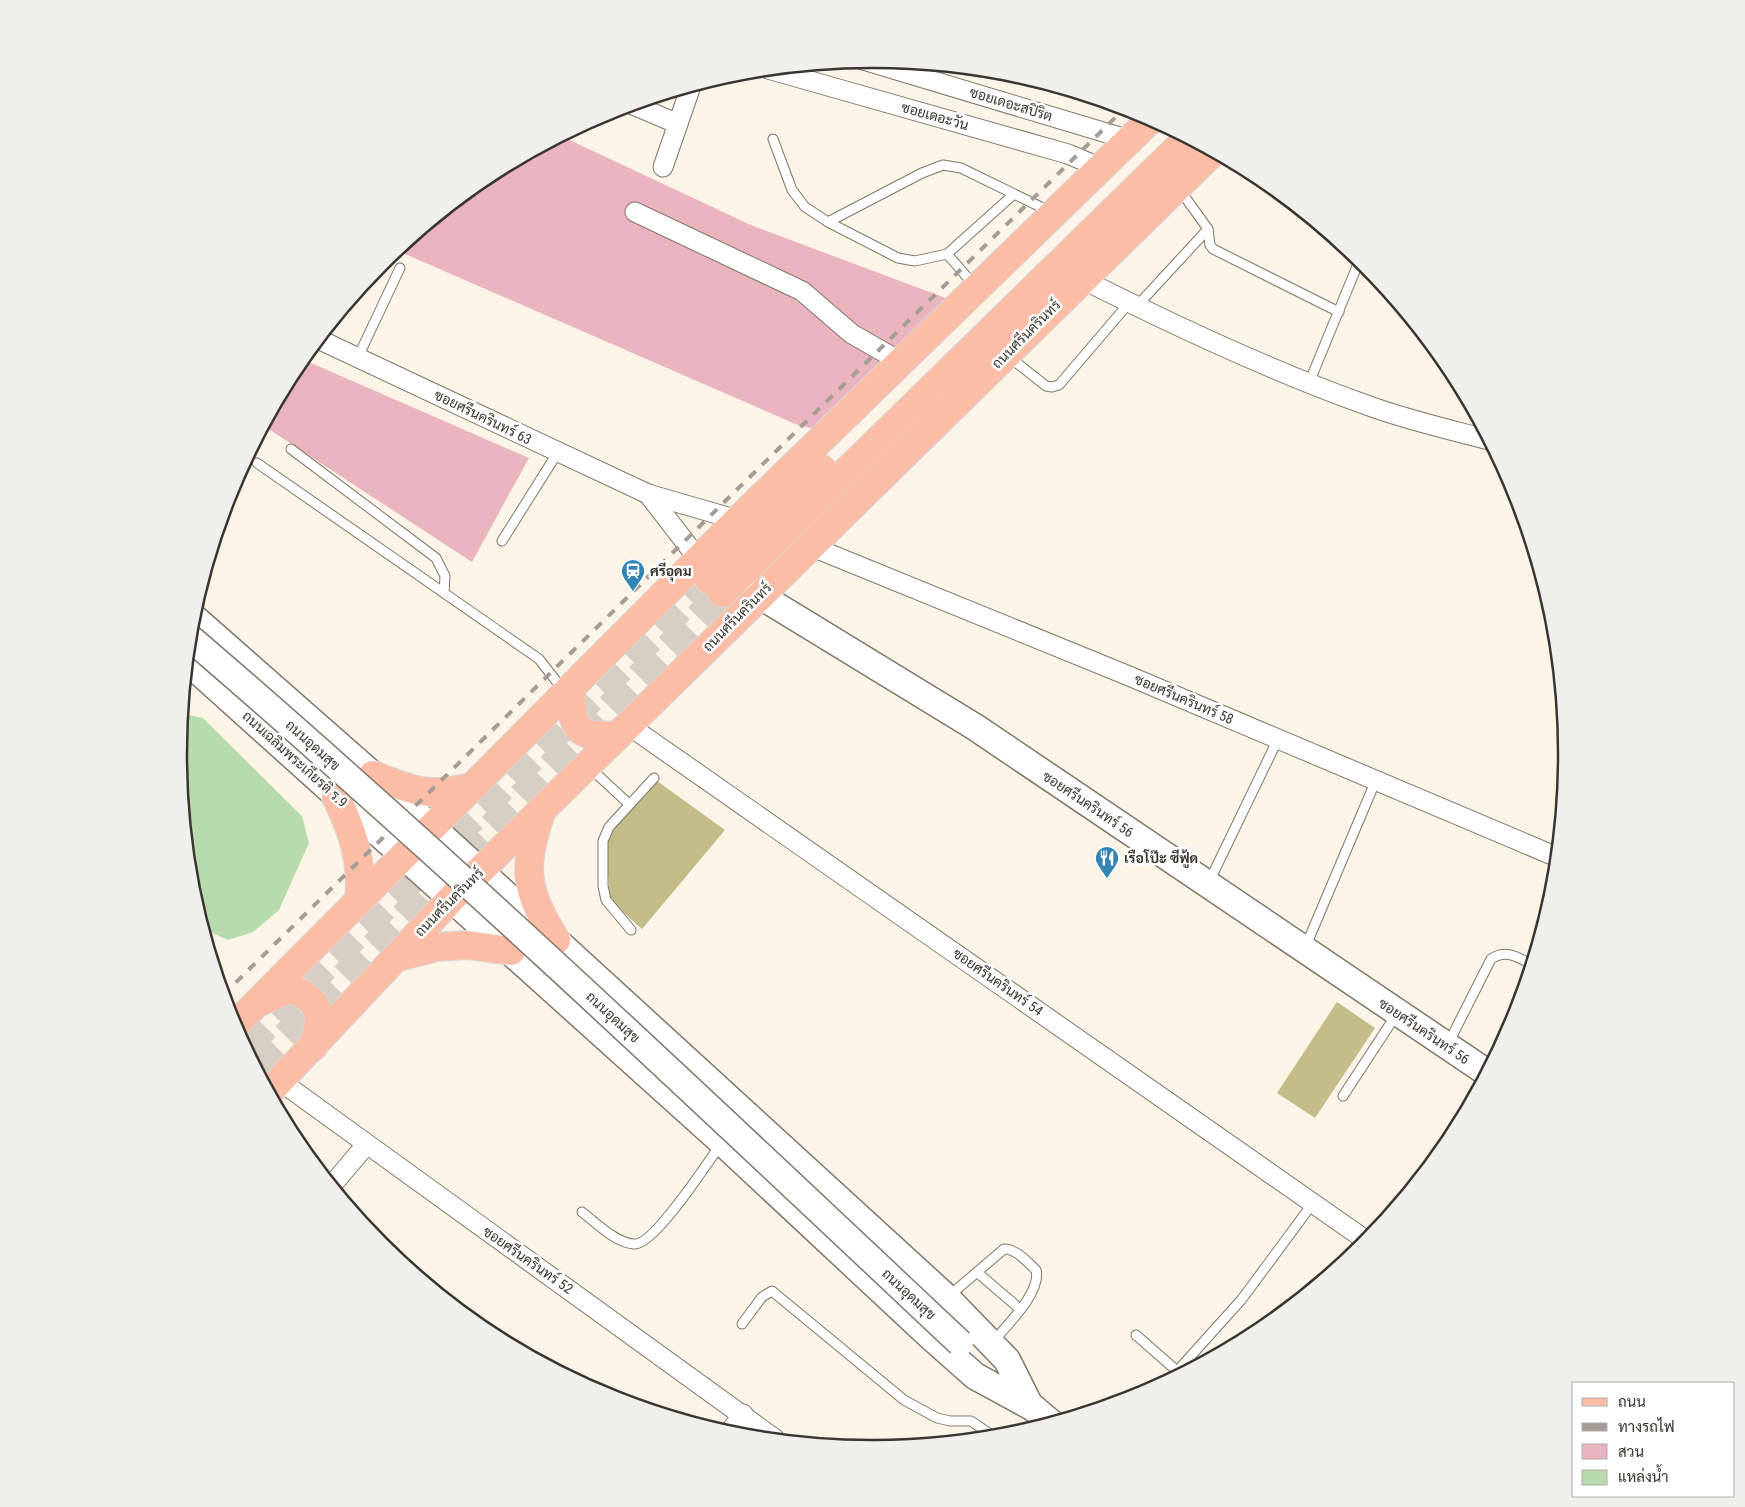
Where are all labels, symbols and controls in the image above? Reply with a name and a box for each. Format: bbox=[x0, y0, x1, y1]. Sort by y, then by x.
street label: ซอยเดอะสปิริต bbox=[968, 84, 1054, 124]
street label: ซอยเดอะวัน bbox=[900, 99, 971, 133]
street label: ถนนศรีนครินทร์ bbox=[988, 296, 1064, 372]
street label: ซอยศรีนครินทร์ 63 bbox=[432, 386, 535, 447]
station icon: ศรีอุดม bbox=[620, 558, 646, 592]
place label: ศรีอุดม bbox=[650, 562, 692, 582]
street label: ถนนศรีนครินทร์ bbox=[699, 579, 775, 655]
street label: ซอยศรีนครินทร์ 58 bbox=[1132, 670, 1236, 727]
street label: ถนนเฉลิมพระเกียรติ ร.9 bbox=[239, 707, 351, 810]
street label: ถนนอุดมสุข bbox=[281, 716, 343, 775]
street label: ซอยศรีนครินทร์ 56 bbox=[1040, 767, 1137, 840]
restaurant icon: เรือโป๊ะ ซีฟู้ด bbox=[1094, 845, 1120, 879]
place label: เรือโป๊ะ ซีฟู้ด bbox=[1124, 849, 1198, 869]
street label: ถนนศรีนครินทร์ bbox=[411, 864, 487, 940]
street label: ซอยศรีนครินทร์ 54 bbox=[950, 944, 1047, 1019]
street label: ถนนอุดมสุข bbox=[581, 988, 643, 1047]
street label: ซอยศรีนครินทร์ 56 bbox=[1376, 994, 1473, 1067]
street label: ซอยศรีนครินทร์ 52 bbox=[480, 1222, 577, 1297]
street label: ถนนอุดมสุข bbox=[877, 1265, 939, 1324]
legend bbox=[1572, 1382, 1735, 1497]
text: ถนน bbox=[1618, 1393, 1646, 1411]
text: ทางรถไฟ bbox=[1618, 1417, 1675, 1436]
text: สวน bbox=[1618, 1443, 1644, 1461]
text: แหล่งน้ำ bbox=[1618, 1464, 1669, 1486]

